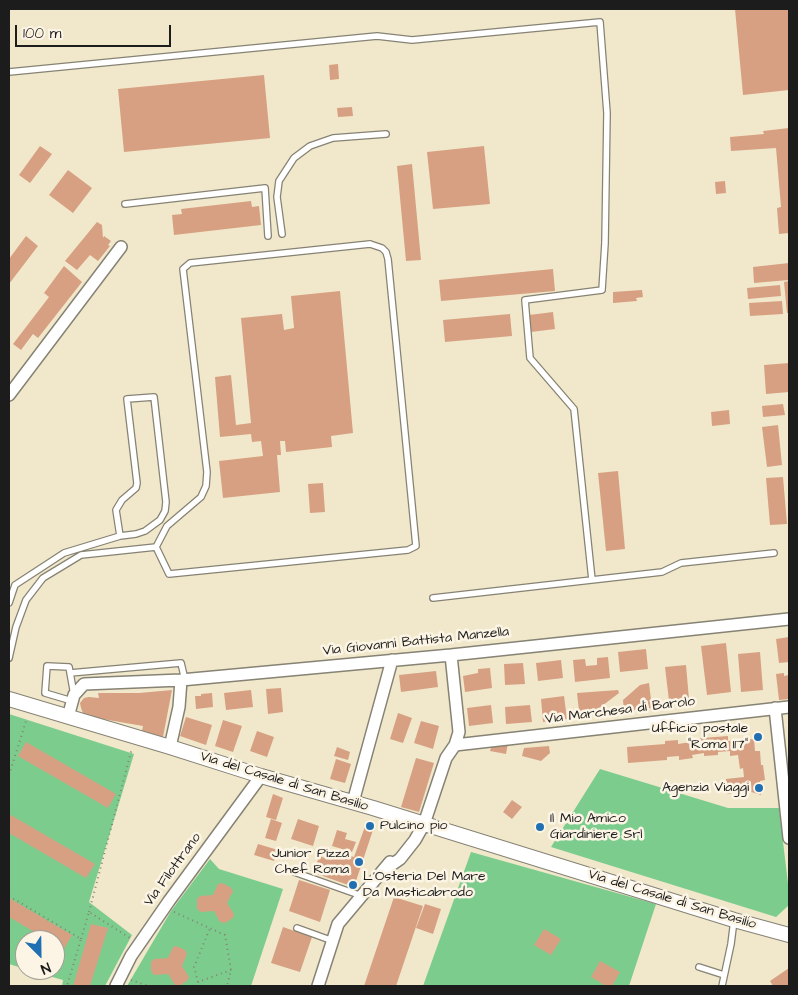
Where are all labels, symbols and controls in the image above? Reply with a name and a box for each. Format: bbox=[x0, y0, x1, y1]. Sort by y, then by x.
scale bar bbox=[18, 15, 174, 47]
text: 100 m bbox=[23, 23, 62, 44]
street label: Via Giovanni Battista Manzella bbox=[322, 624, 510, 660]
street label: Via Marchesa di Barolo bbox=[544, 693, 696, 729]
place label: Ufficio postale "Roma 117" bbox=[652, 721, 748, 754]
marker: Ufficio postale "Roma 117" bbox=[752, 731, 764, 743]
street label: Via del Casale di San Basilio bbox=[198, 748, 370, 816]
place label: Agenzia Viaggi bbox=[662, 780, 749, 796]
marker: Agenzia Viaggi bbox=[753, 782, 765, 794]
place label: Il Mio Amico Giardiniere Srl bbox=[550, 811, 642, 844]
place label: Pulcino pio bbox=[380, 818, 447, 834]
marker: Pulcino pio bbox=[364, 820, 376, 832]
marker: Il Mio Amico Giardiniere Srl bbox=[534, 821, 546, 833]
street label: Via Filottrano bbox=[141, 830, 205, 910]
place label: Junior Pizza Chef Roma bbox=[272, 846, 349, 879]
marker: Junior Pizza Chef Roma bbox=[353, 856, 365, 868]
street label: Via del Casale di San Basilio bbox=[586, 866, 758, 934]
place label: L'Osteria Del Mare Da Masticabrodo bbox=[363, 869, 486, 902]
marker: L'Osteria Del Mare Da Masticabrodo bbox=[347, 879, 359, 891]
north arrow bbox=[15, 930, 65, 980]
text: N bbox=[38, 957, 53, 979]

